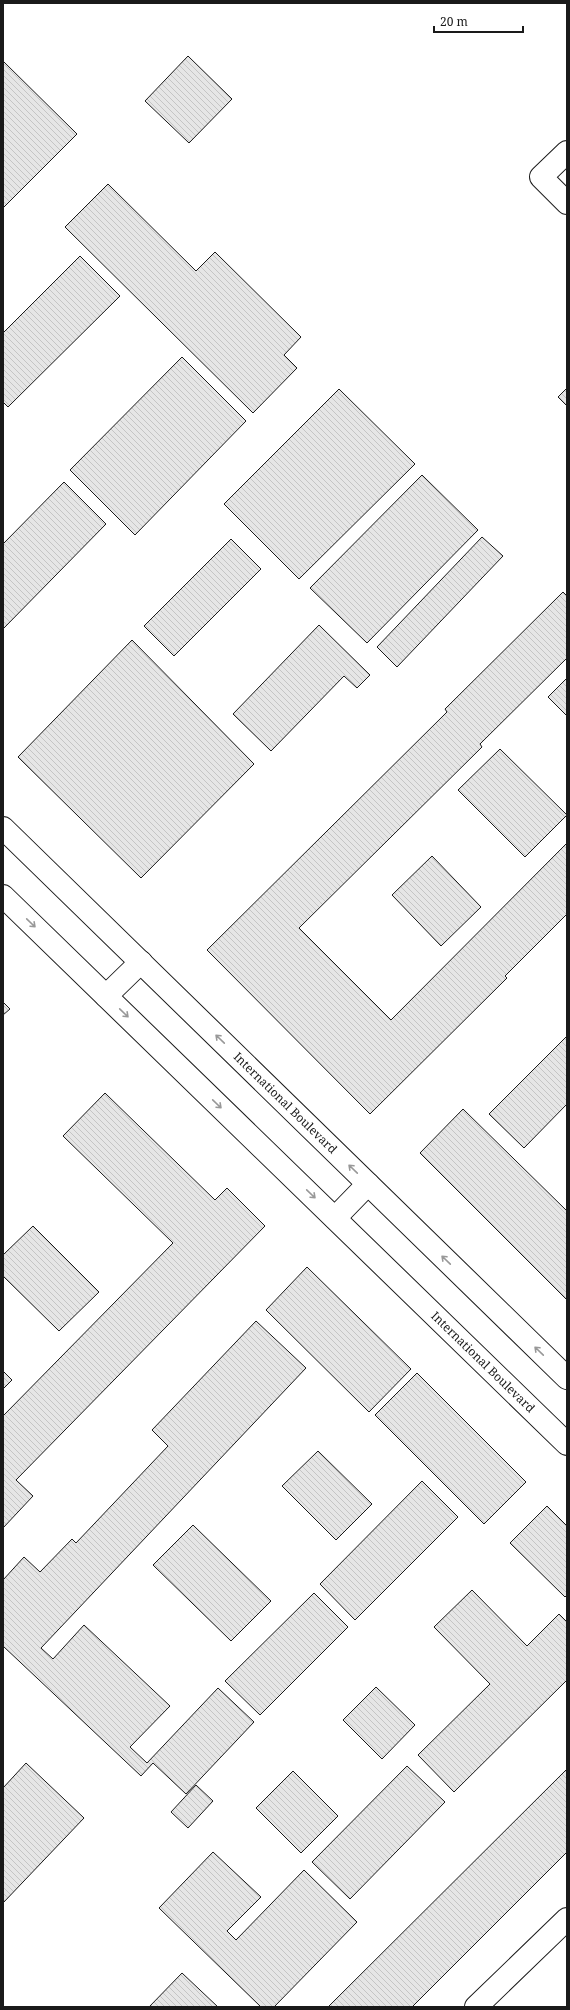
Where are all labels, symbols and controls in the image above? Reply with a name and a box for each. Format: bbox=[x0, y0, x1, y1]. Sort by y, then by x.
scale bar bbox=[434, 8, 523, 34]
text: 20 m bbox=[440, 13, 468, 30]
one-way arrow bbox=[26, 918, 36, 928]
one-way arrow bbox=[119, 1009, 129, 1018]
one-way arrow bbox=[215, 1035, 225, 1044]
street label: International Boulevard bbox=[230, 1048, 341, 1158]
one-way arrow bbox=[212, 1099, 222, 1109]
one-way arrow bbox=[348, 1165, 358, 1174]
one-way arrow bbox=[306, 1190, 316, 1199]
one-way arrow bbox=[441, 1255, 451, 1265]
street label: International Boulevard bbox=[427, 1307, 539, 1417]
one-way arrow bbox=[534, 1346, 544, 1356]

